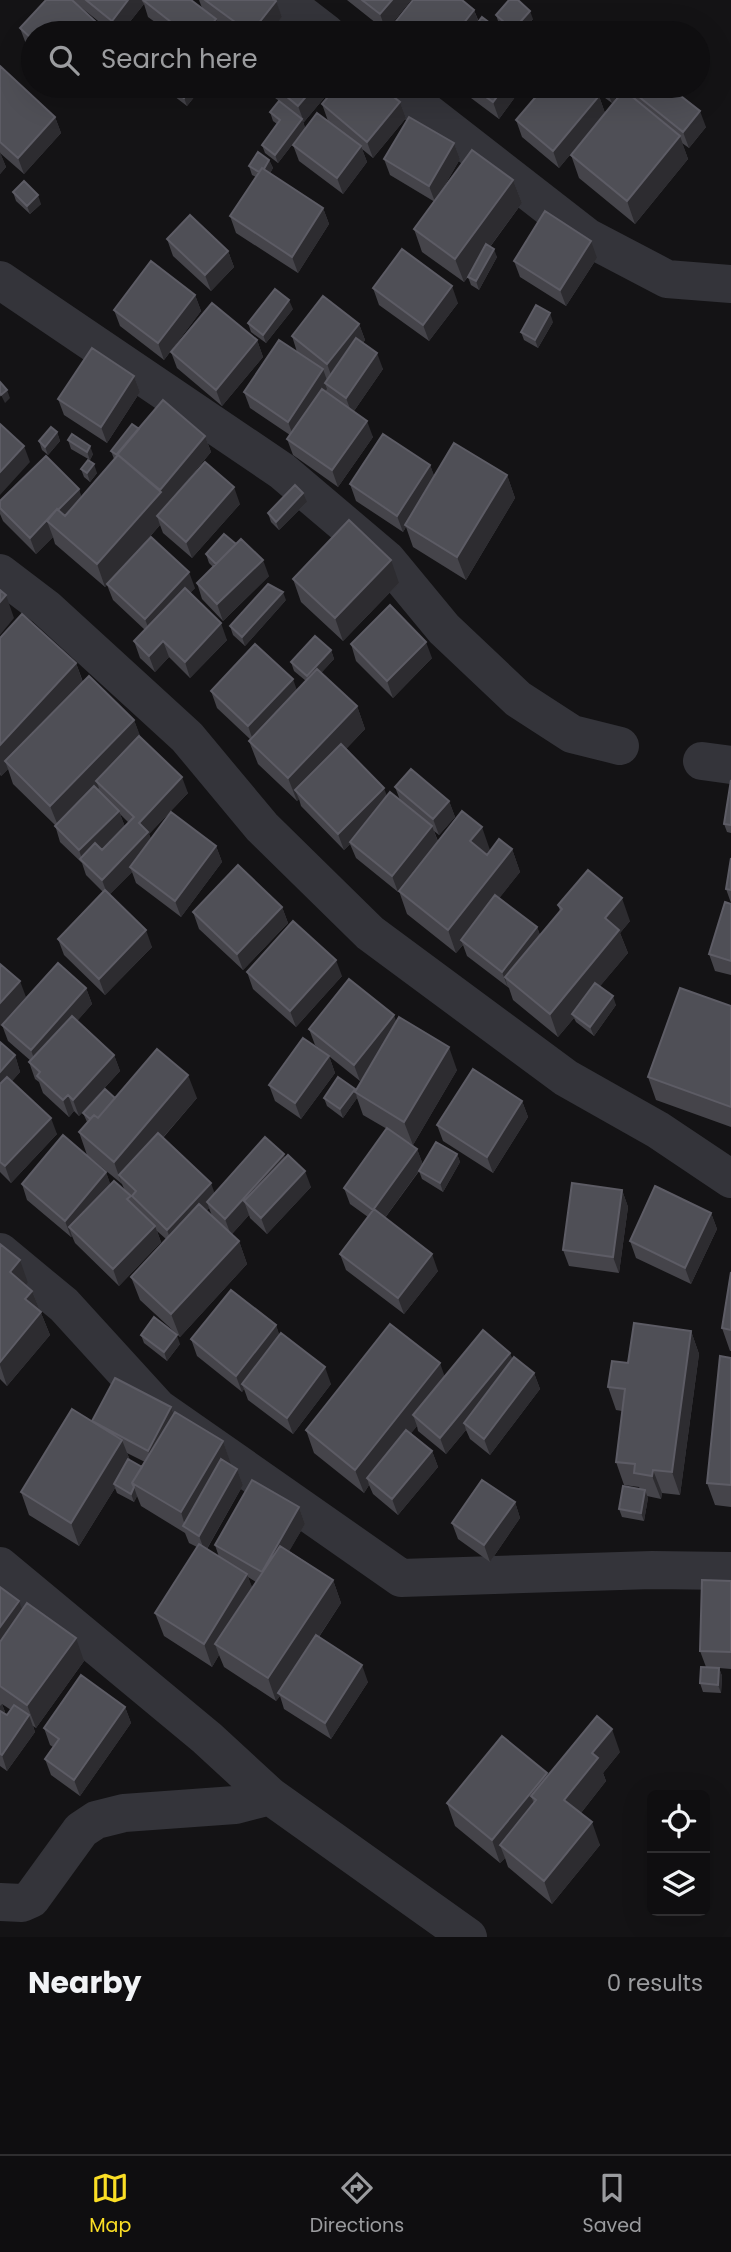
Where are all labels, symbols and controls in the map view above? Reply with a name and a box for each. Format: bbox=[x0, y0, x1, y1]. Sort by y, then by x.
search box bbox=[21, 21, 710, 98]
icon: search bbox=[45, 41, 83, 79]
text: Search here bbox=[101, 41, 258, 77]
map controls bbox=[647, 1790, 710, 1916]
button: locate bbox=[647, 1790, 710, 1853]
button: layers bbox=[647, 1853, 710, 1916]
text: Nearby bbox=[28, 1961, 142, 2004]
text: 0 results bbox=[607, 1967, 703, 1999]
tab: Map bbox=[89, 2169, 131, 2240]
tab: Directions bbox=[310, 2169, 404, 2240]
tab: Saved bbox=[583, 2169, 642, 2240]

